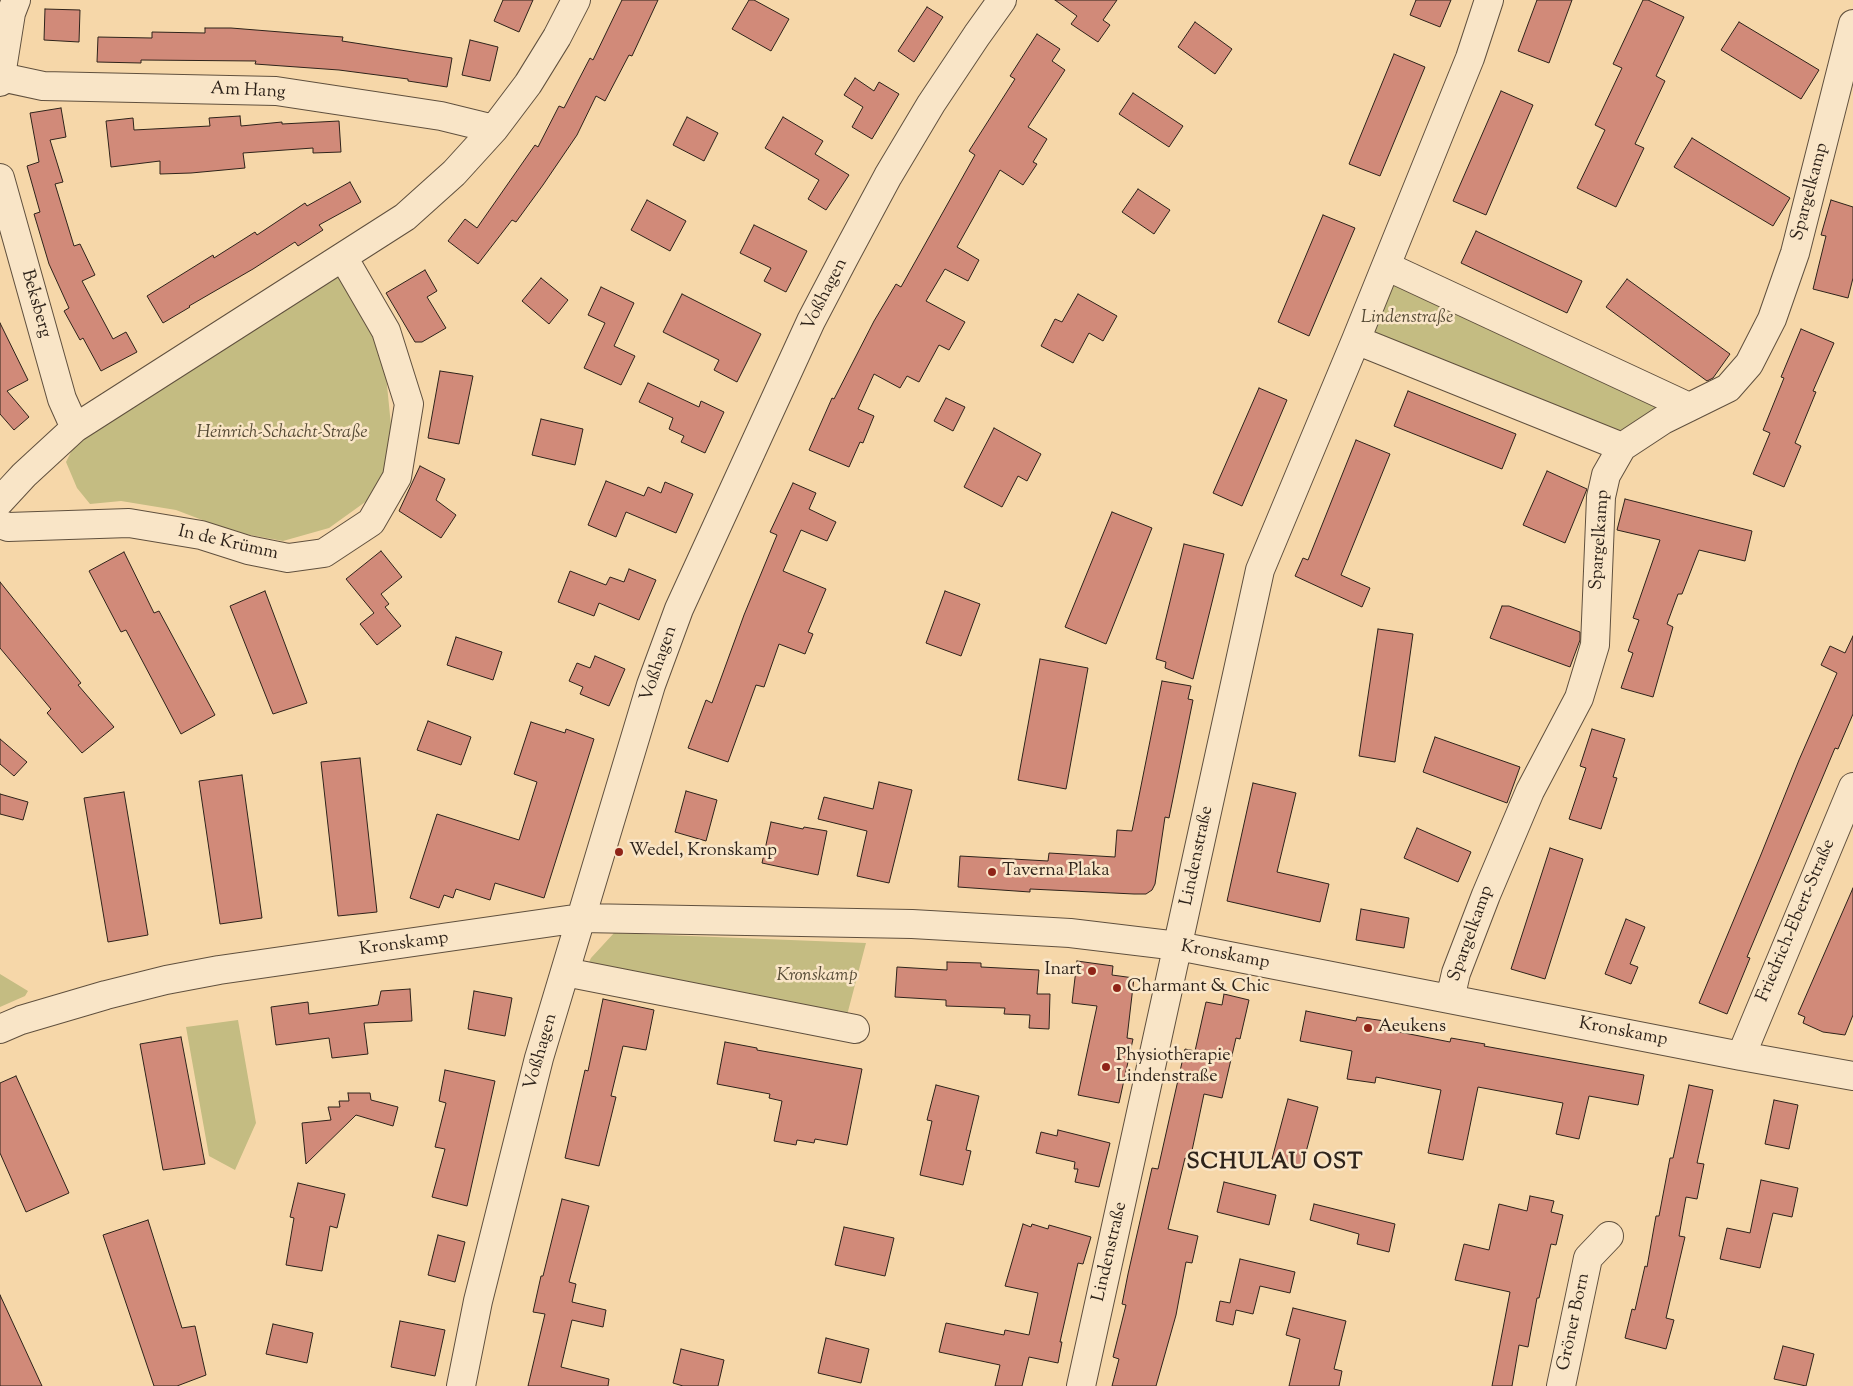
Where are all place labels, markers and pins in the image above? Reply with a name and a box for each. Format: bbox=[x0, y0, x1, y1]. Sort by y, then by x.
place label: Wedel, Kronskamp bbox=[629, 841, 777, 863]
marker: Wedel, Kronskamp bbox=[613, 846, 625, 858]
place label: Taverna Plaka bbox=[1002, 861, 1109, 883]
marker: Taverna Plaka bbox=[986, 866, 998, 878]
place label: Inart bbox=[1045, 960, 1082, 982]
marker: Inart bbox=[1086, 965, 1098, 977]
place label: Charmant & Chic bbox=[1127, 977, 1270, 999]
marker: Charmant & Chic bbox=[1111, 982, 1123, 994]
place label: Aeukens bbox=[1378, 1017, 1446, 1039]
marker: Aeukens bbox=[1362, 1022, 1374, 1034]
place label: Physiotherapie Lindenstraße bbox=[1116, 1046, 1231, 1088]
marker: Physiotherapie Lindenstraße bbox=[1100, 1061, 1112, 1073]

